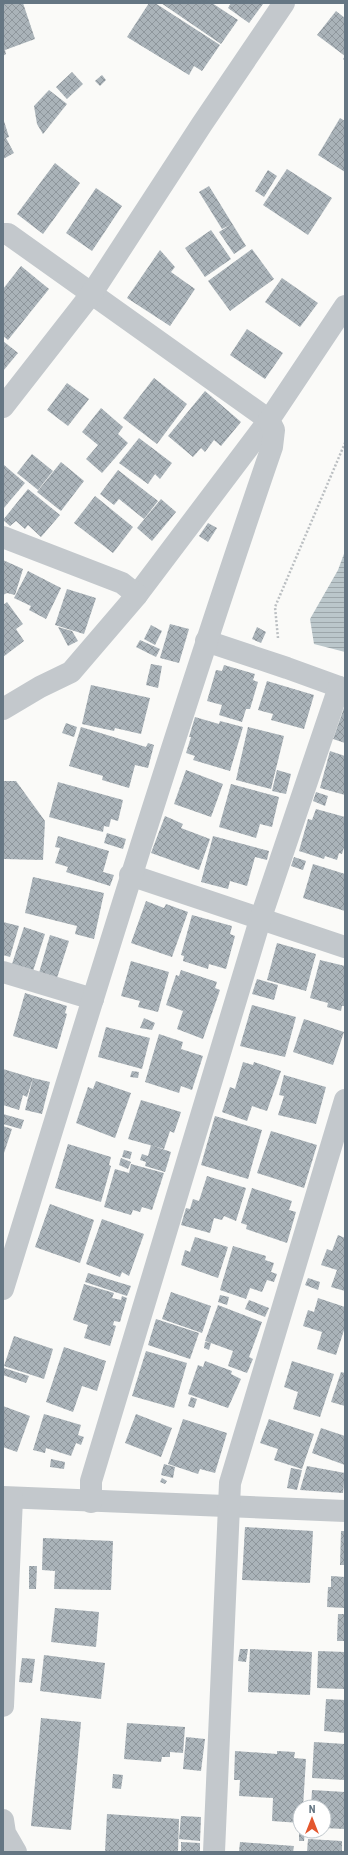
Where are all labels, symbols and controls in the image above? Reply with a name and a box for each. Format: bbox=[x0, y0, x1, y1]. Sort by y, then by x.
north arrow bbox=[292, 1799, 332, 1839]
text: N bbox=[309, 1803, 316, 1816]

